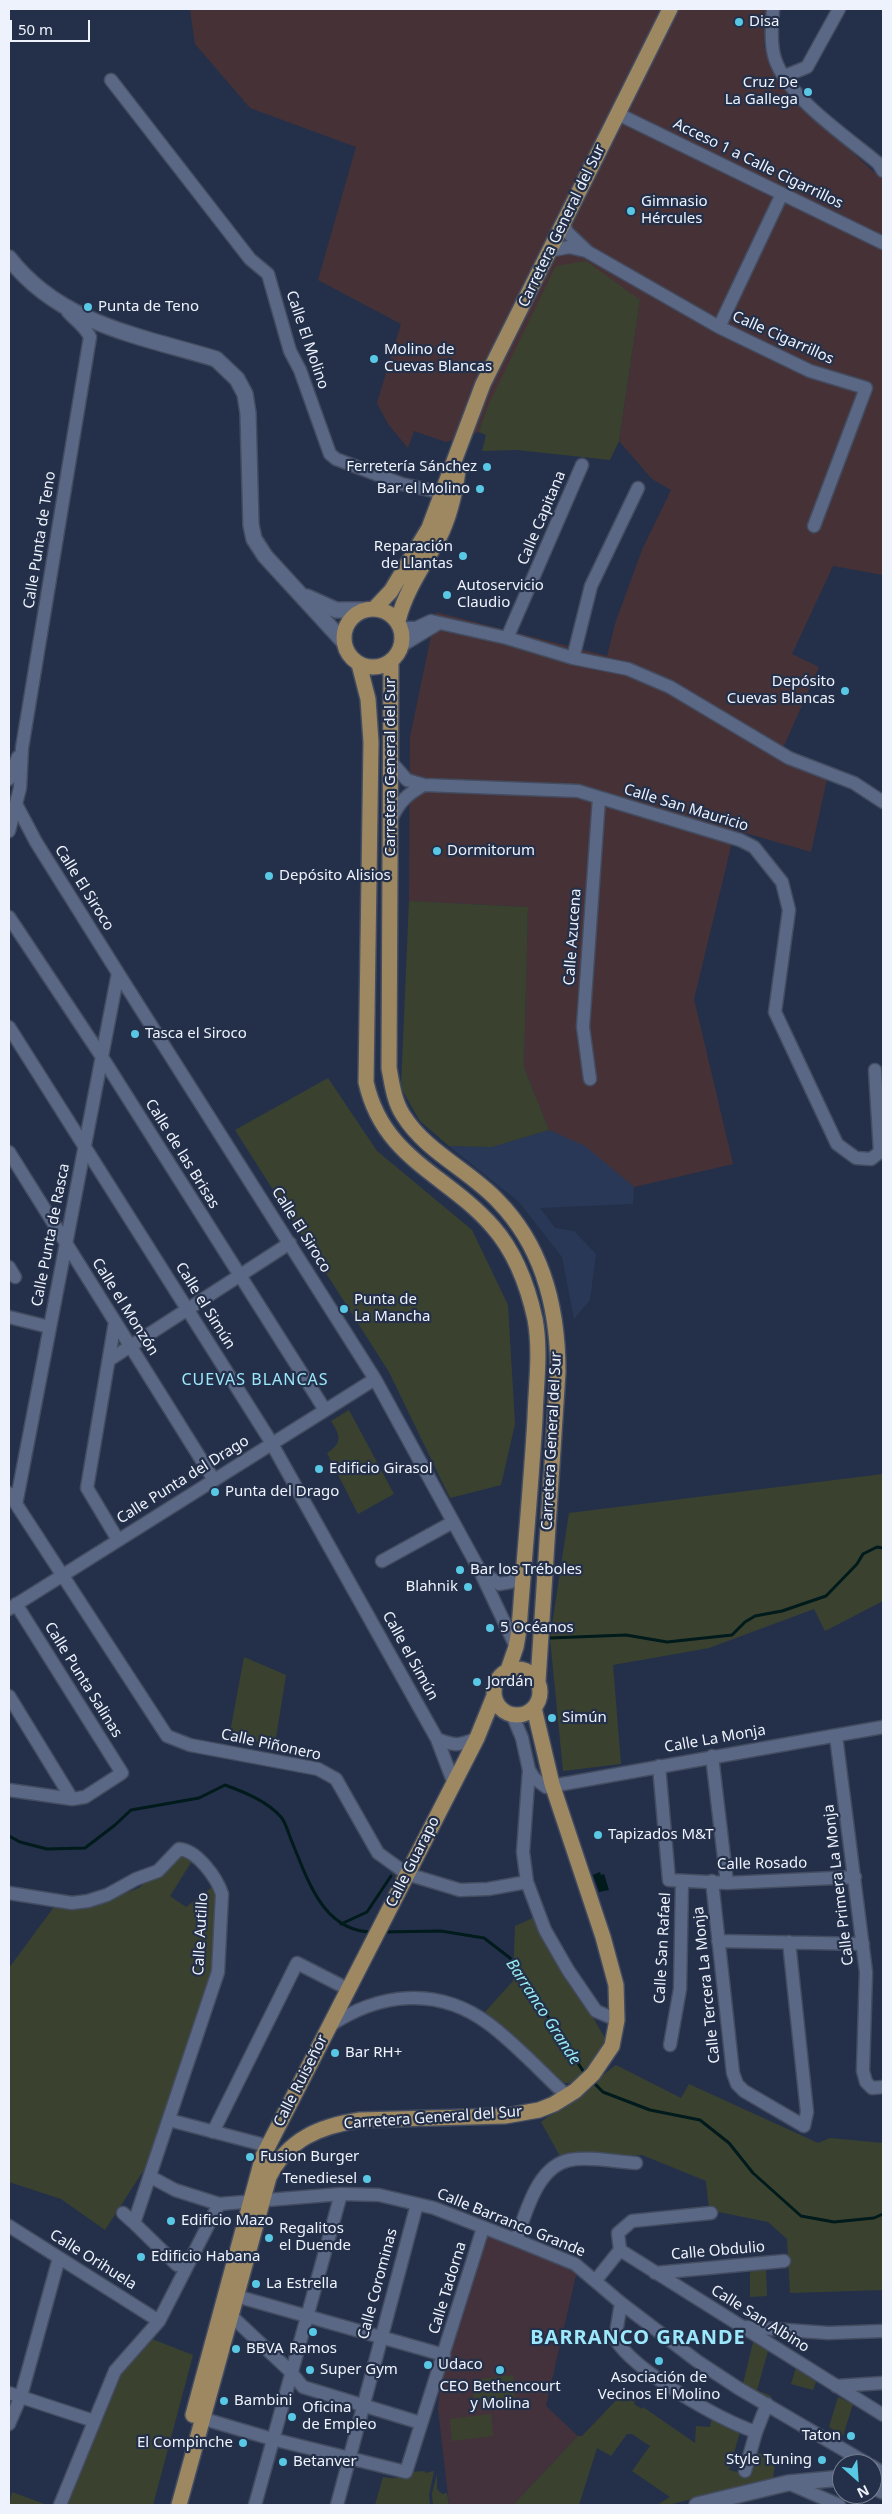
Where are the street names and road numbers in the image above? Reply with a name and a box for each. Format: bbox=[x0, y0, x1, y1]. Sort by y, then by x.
street label: Acceso 1 a Calle Cigarrillos bbox=[670, 115, 846, 213]
street label: Carretera General del Sur bbox=[515, 142, 609, 310]
street label: Calle El Molino bbox=[282, 288, 332, 392]
street label: Calle Cigarrillos bbox=[729, 308, 837, 368]
street label: Calle Capitana bbox=[514, 468, 570, 568]
street label: Calle Punta de Teno bbox=[20, 470, 60, 610]
street label: Carretera General del Sur bbox=[382, 678, 400, 856]
street label: Calle San Mauricio bbox=[622, 780, 750, 836]
street label: Calle El Siroco bbox=[51, 842, 117, 934]
street label: Calle Azucena bbox=[561, 888, 585, 986]
street label: Calle de las Brisas bbox=[141, 1096, 223, 1212]
street label: Calle Punta de Rasca bbox=[28, 1162, 74, 1308]
street label: Calle El Siroco bbox=[268, 1184, 334, 1276]
street label: Calle el Monzón bbox=[88, 1255, 162, 1359]
street label: Calle el Simún bbox=[171, 1259, 239, 1353]
street label: Carretera General del Sur bbox=[538, 1351, 566, 1531]
street label: Calle Punta del Drago bbox=[114, 1432, 252, 1528]
street label: Calle el Simún bbox=[378, 1608, 442, 1704]
street label: Calle Punta Salinas bbox=[40, 1619, 126, 1741]
street label: Calle La Monja bbox=[663, 1721, 767, 1757]
street label: Calle Piñonero bbox=[219, 1726, 323, 1764]
street label: Calle Primera La Monja bbox=[820, 1803, 858, 1967]
street label: Calle Guarapo bbox=[382, 1814, 444, 1910]
street label: Calle Rosado bbox=[717, 1854, 807, 1874]
street label: Calle Autillo bbox=[190, 1892, 212, 1976]
street label: Calle San Rafael bbox=[651, 1892, 675, 2004]
street label: Calle Tercera La Monja bbox=[690, 1906, 724, 2064]
street label: Calle Ruiseñor bbox=[270, 2032, 332, 2130]
street label: Carretera General del Sur bbox=[343, 2103, 523, 2133]
street label: Calle Barranco Grande bbox=[434, 2185, 588, 2261]
street label: Calle Orihuela bbox=[46, 2226, 140, 2294]
street label: Calle Corominas bbox=[355, 2226, 401, 2342]
street label: Calle Obdulio bbox=[670, 2238, 766, 2264]
street label: Calle Tadorna bbox=[425, 2240, 471, 2336]
street label: Calle San Albino bbox=[707, 2282, 813, 2356]

